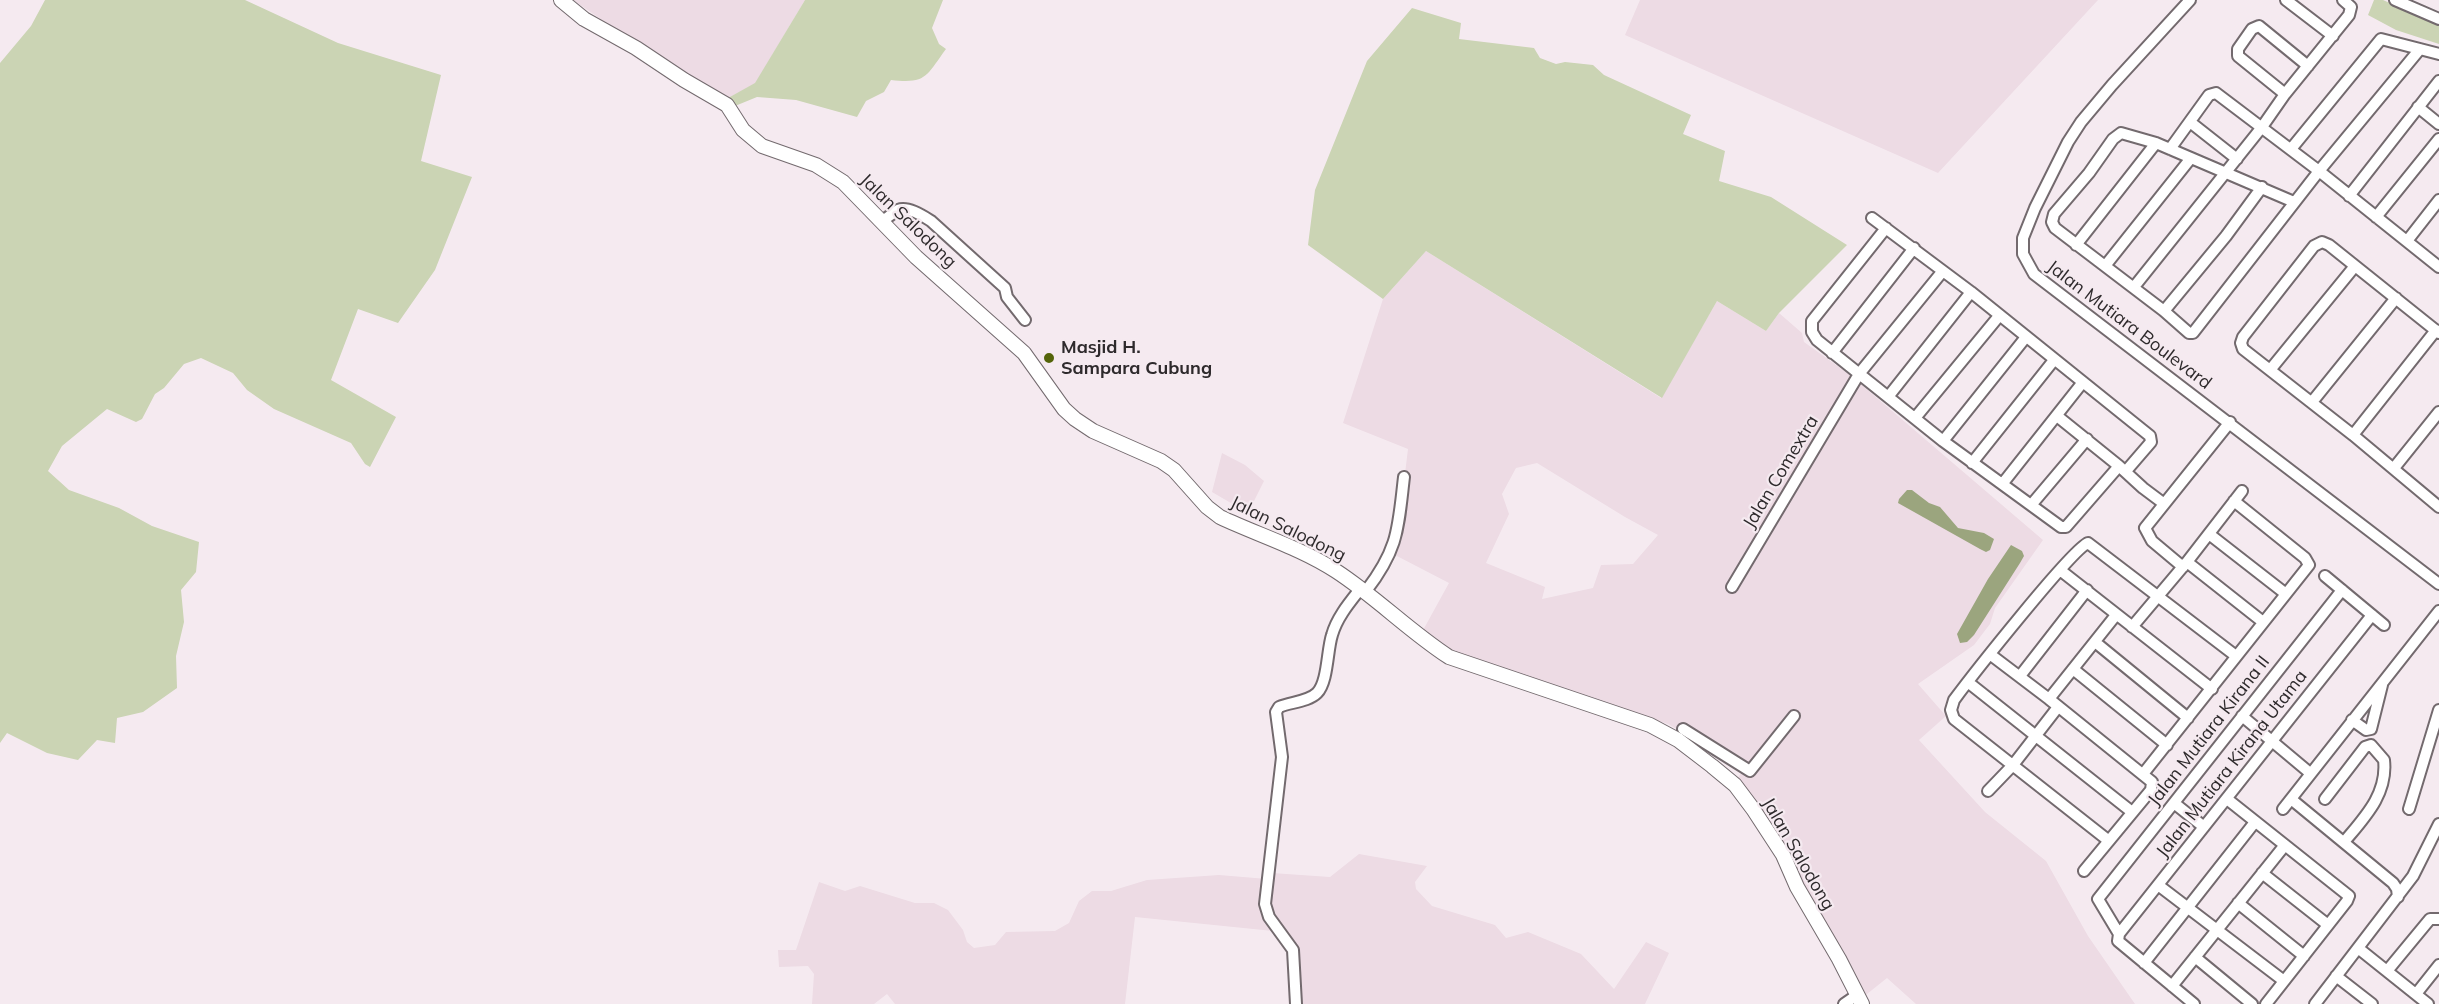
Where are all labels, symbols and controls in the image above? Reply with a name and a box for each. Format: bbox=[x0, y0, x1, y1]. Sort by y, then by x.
street label: Jalan Salodong bbox=[855, 169, 961, 273]
street label: Jalan Mutiara Boulevard bbox=[2042, 256, 2216, 394]
place label: Masjid H. Sampara Cubung bbox=[1061, 337, 1212, 380]
marker: Masjid H. Sampara Cubung bbox=[1042, 351, 1056, 365]
street label: Jalan Comextra bbox=[1739, 412, 1823, 532]
street label: Jalan Salodong bbox=[1227, 492, 1349, 566]
street label: Jalan Mutiara Kirana II bbox=[2144, 652, 2274, 810]
street label: Jalan Mutiara Kirana Utama bbox=[2152, 666, 2312, 862]
street label: Jalan Salodong bbox=[1757, 794, 1839, 914]

